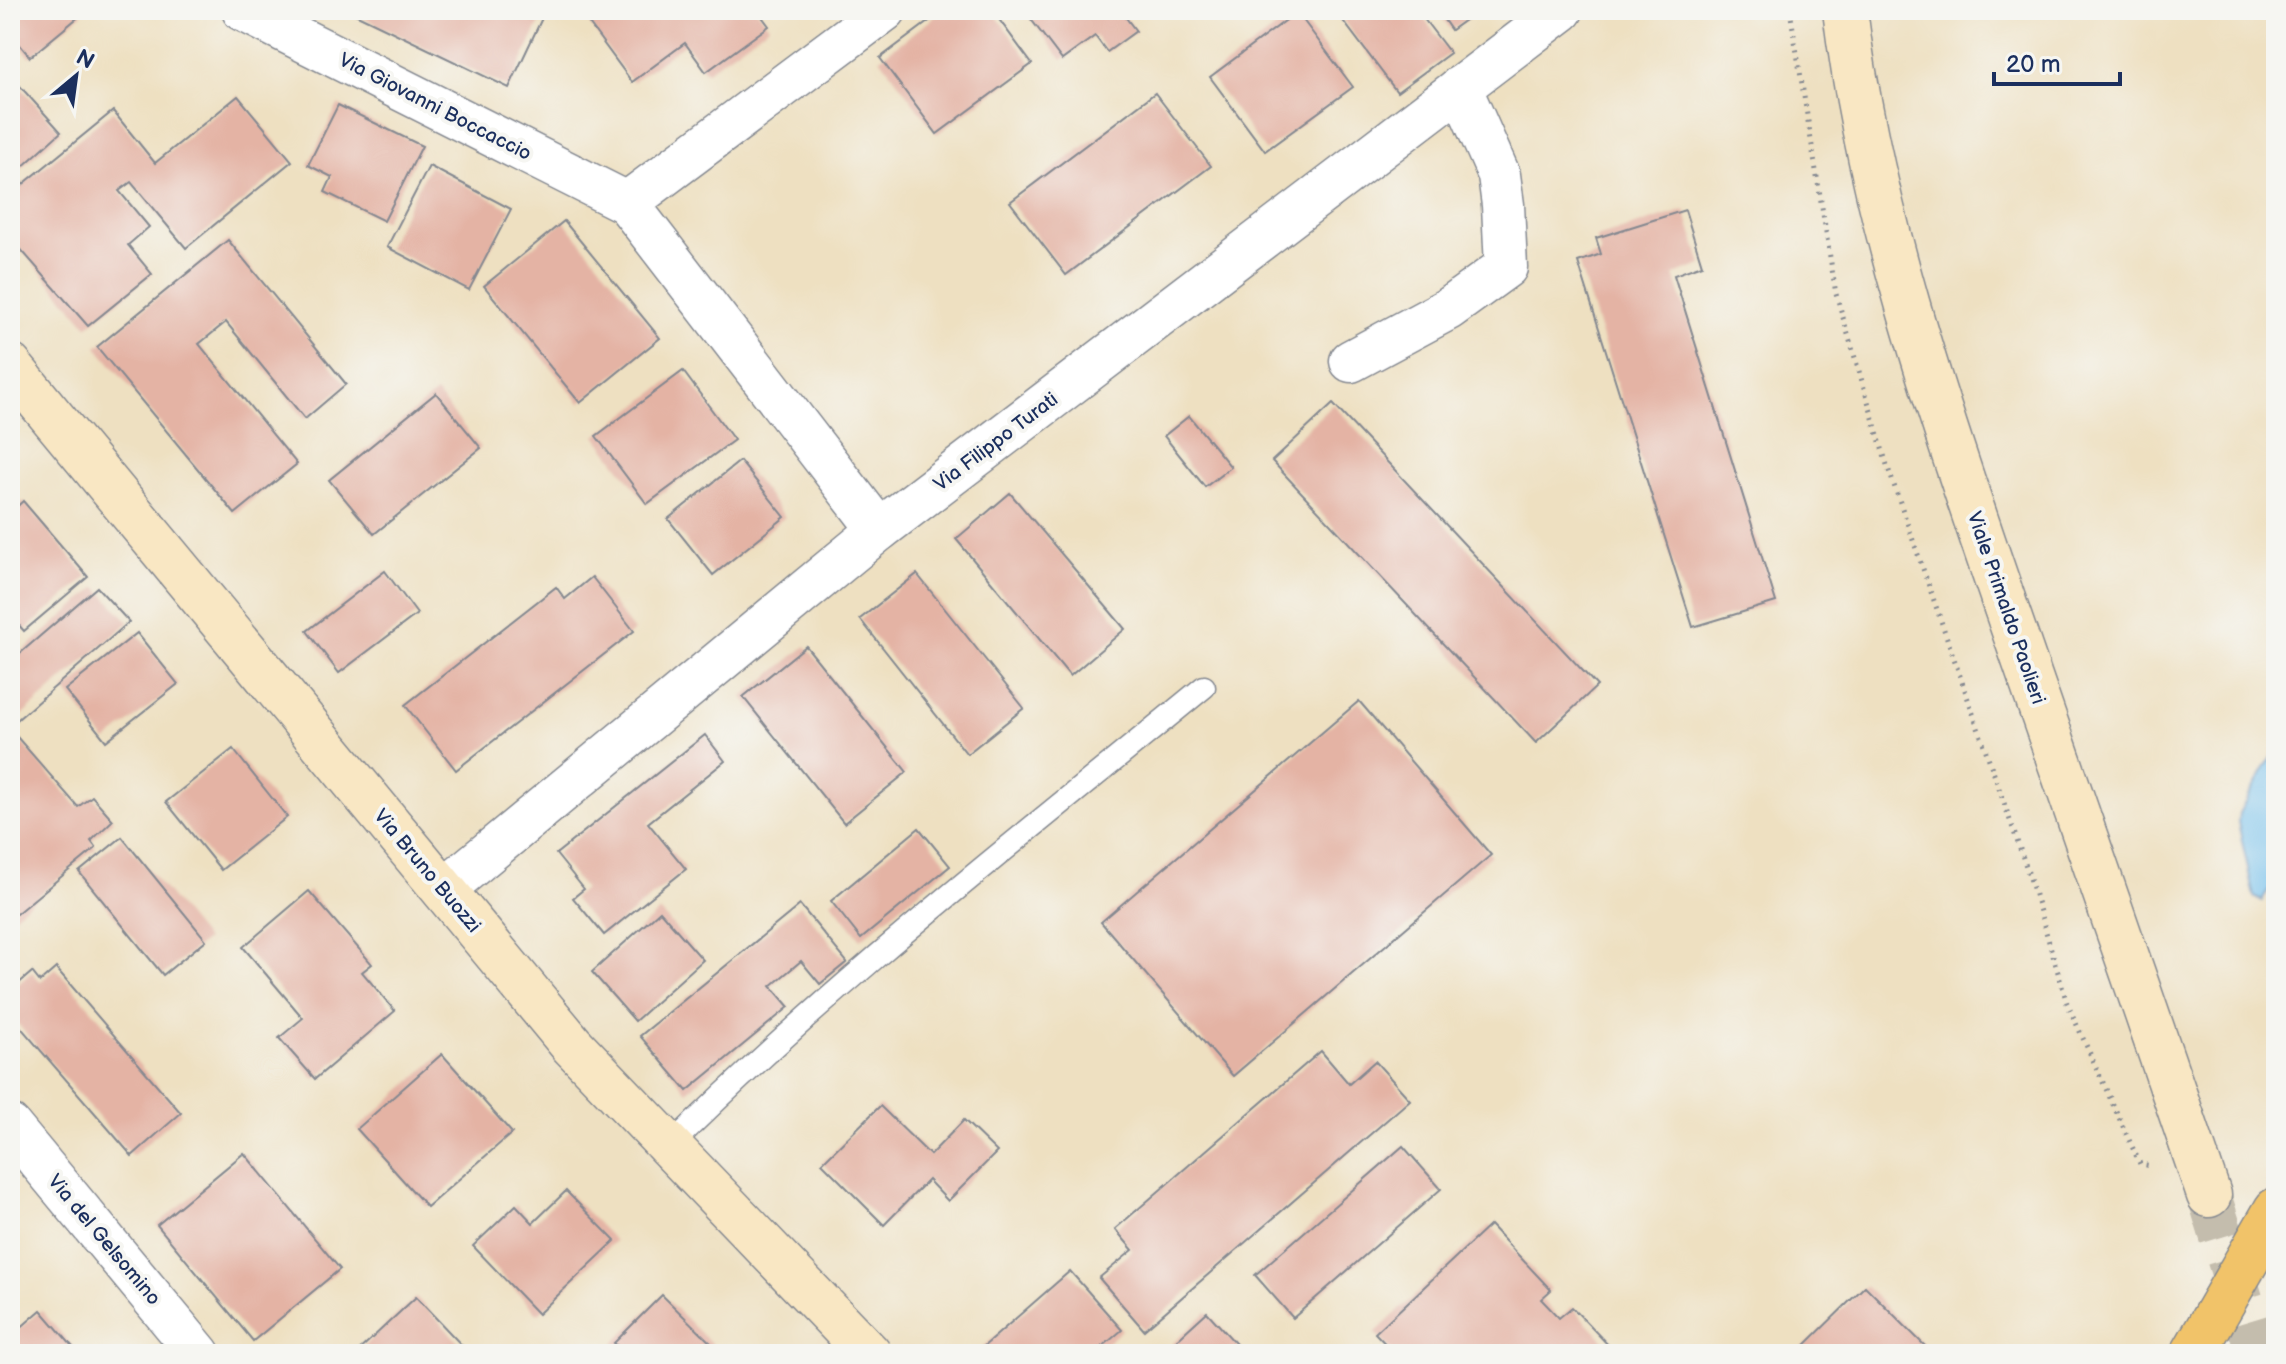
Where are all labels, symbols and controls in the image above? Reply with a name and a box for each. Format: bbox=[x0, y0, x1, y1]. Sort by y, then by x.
north arrow bbox=[36, 36, 116, 116]
scale bar bbox=[1994, 36, 2120, 86]
text: N bbox=[71, 44, 99, 76]
street label: Via Giovanni Boccaccio bbox=[335, 48, 535, 166]
text: 20 m bbox=[2006, 50, 2061, 79]
street label: Via Filippo Turati bbox=[929, 387, 1063, 497]
street label: Viale Primaldo Paolieri bbox=[1962, 509, 2050, 707]
street label: Via Bruno Buozzi bbox=[368, 804, 486, 938]
street label: Via del Gelsomino bbox=[42, 1170, 166, 1310]

